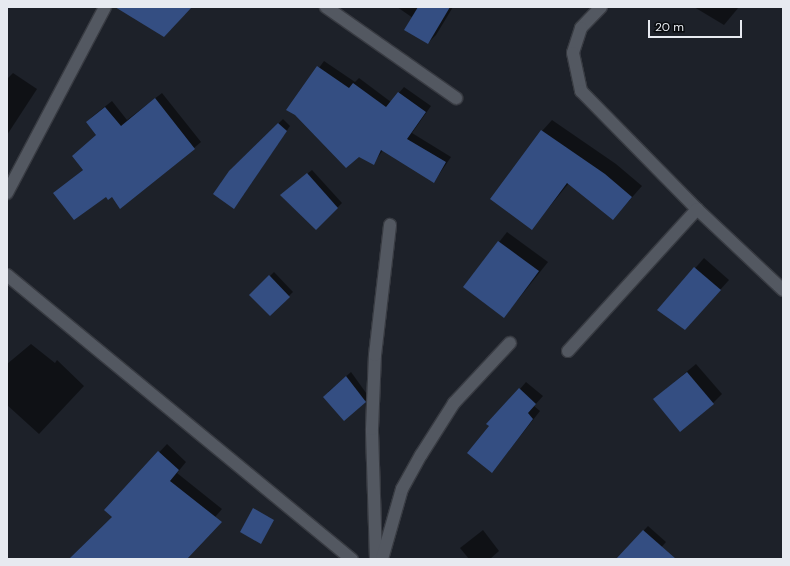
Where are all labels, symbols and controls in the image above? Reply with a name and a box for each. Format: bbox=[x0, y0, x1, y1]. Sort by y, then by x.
scale bar bbox=[650, 12, 744, 38]
text: 20 m bbox=[655, 19, 684, 35]

